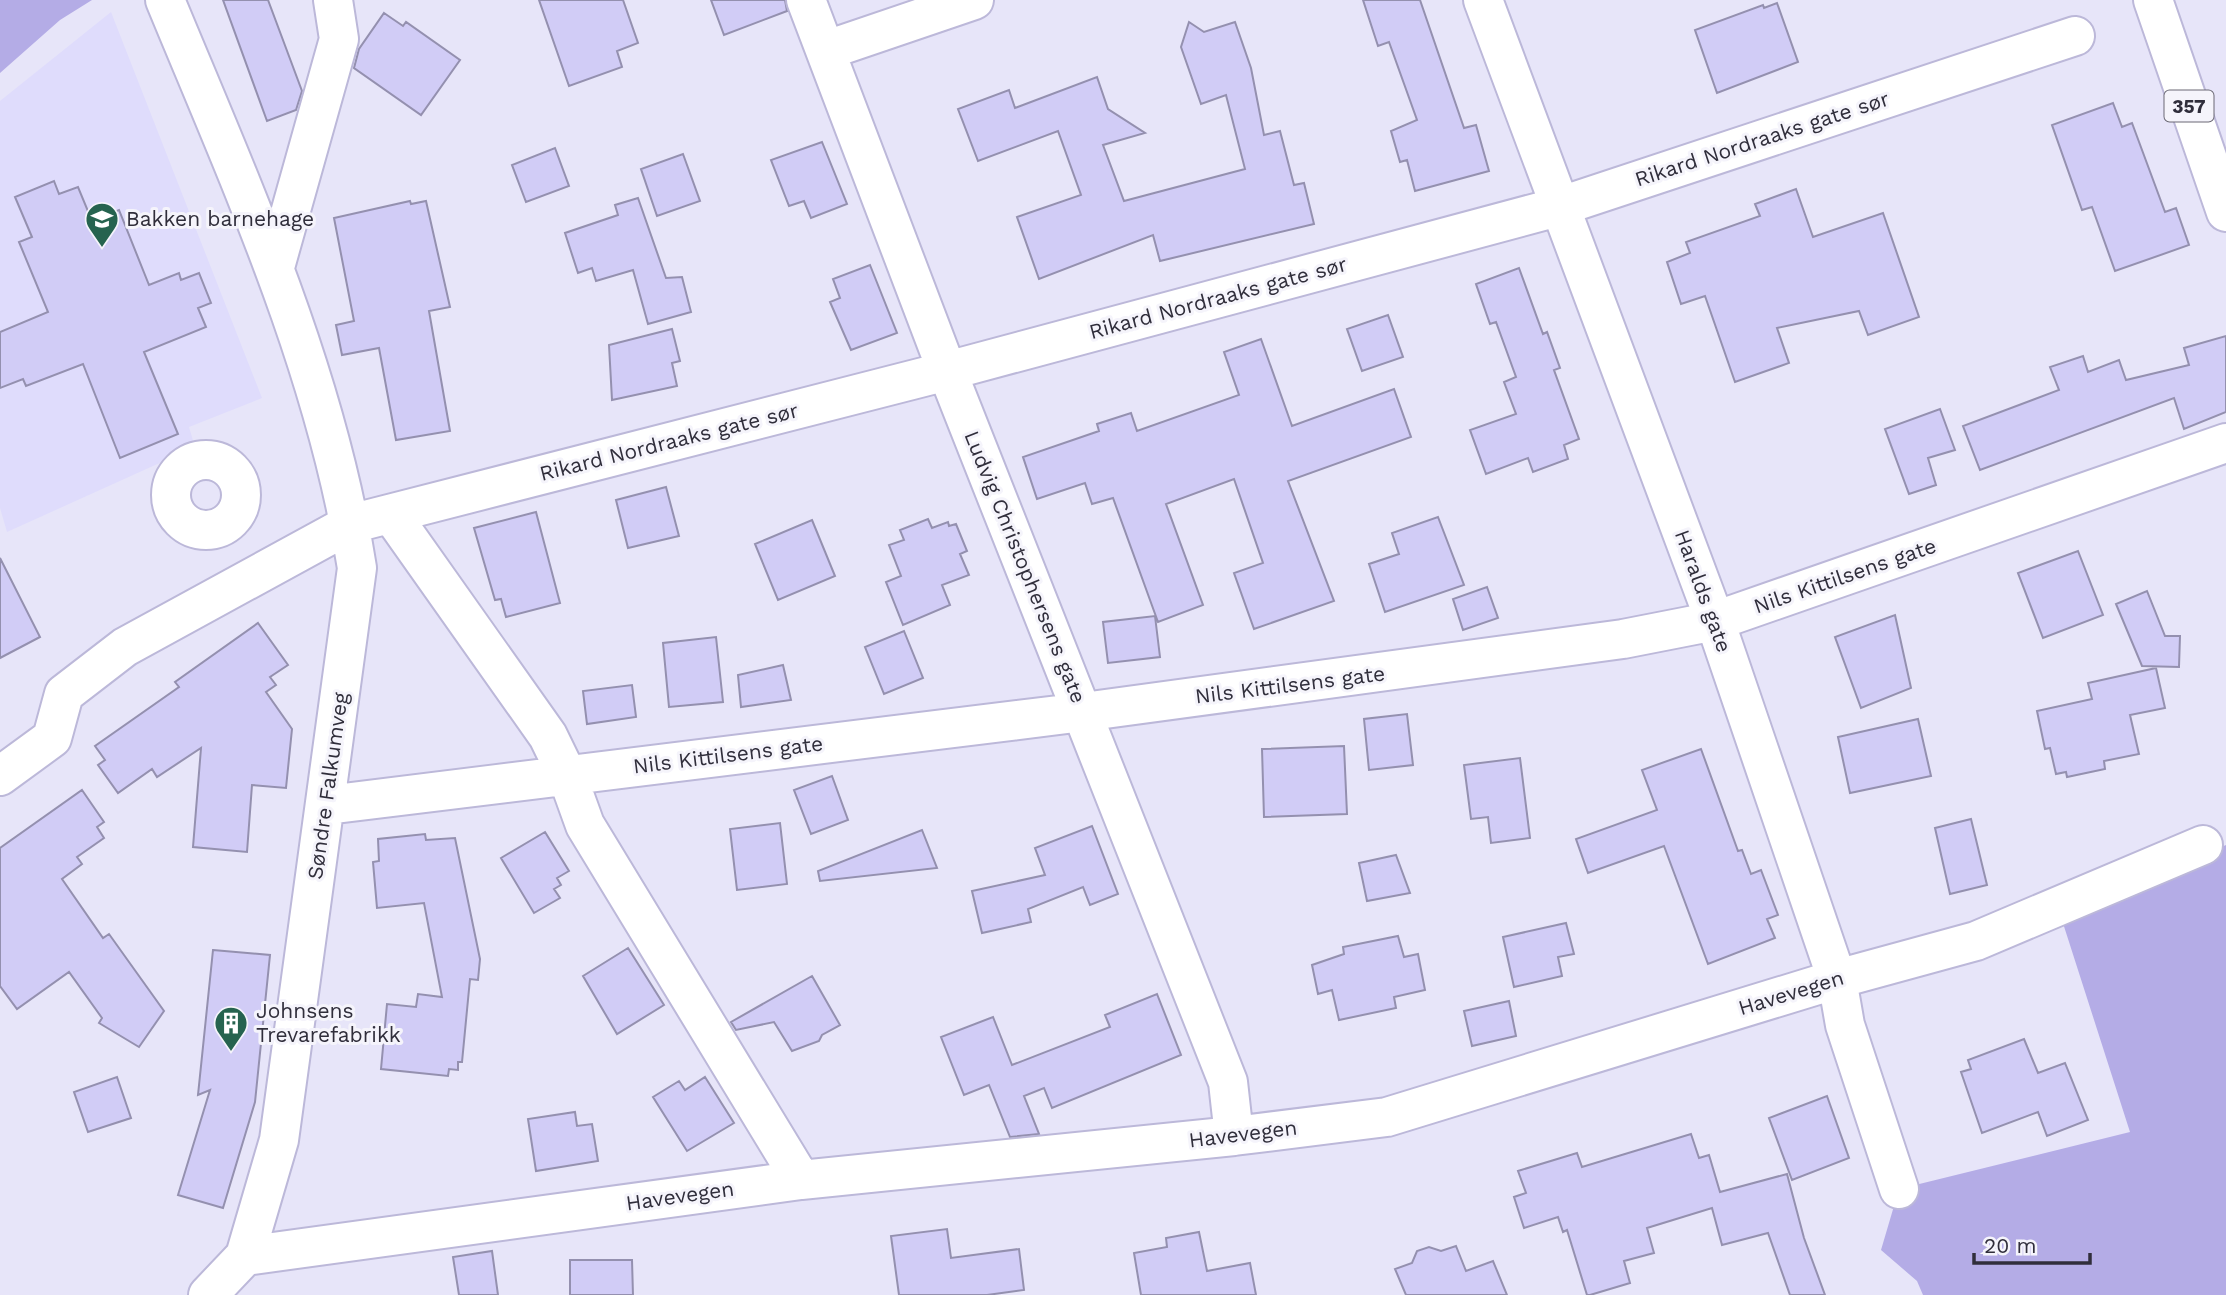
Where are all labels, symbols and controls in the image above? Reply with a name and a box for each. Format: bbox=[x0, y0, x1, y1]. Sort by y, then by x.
street label: Rikard Nordraaks gate sør bbox=[1632, 85, 1892, 191]
road number: 357 bbox=[2164, 90, 2214, 122]
school or university icon: Bakken barnehage bbox=[83, 200, 121, 249]
place label: Bakken barnehage bbox=[126, 206, 314, 231]
street label: Rikard Nordraaks gate sør bbox=[1086, 251, 1350, 344]
street label: Rikard Nordraaks gate sør bbox=[537, 397, 801, 486]
street label: Ludvig Christophersens gate bbox=[959, 427, 1092, 707]
street label: Haralds gate bbox=[1670, 526, 1737, 656]
street label: Nils Kittilsens gate bbox=[1750, 533, 1939, 618]
street label: Nils Kittilsens gate bbox=[1194, 660, 1386, 709]
street label: Søndre Falkumveg bbox=[302, 690, 353, 881]
street label: Nils Kittilsens gate bbox=[632, 730, 824, 779]
street label: Havevegen bbox=[1735, 965, 1847, 1020]
place label: Johnsens Trevarefabrikk bbox=[256, 998, 401, 1047]
building icon: Johnsens Trevarefabrikk bbox=[212, 1004, 250, 1053]
street label: Havevegen bbox=[1187, 1114, 1299, 1153]
street label: Havevegen bbox=[624, 1176, 736, 1215]
scale bar bbox=[1974, 1222, 2090, 1266]
text: 20 m bbox=[1984, 1233, 2036, 1258]

